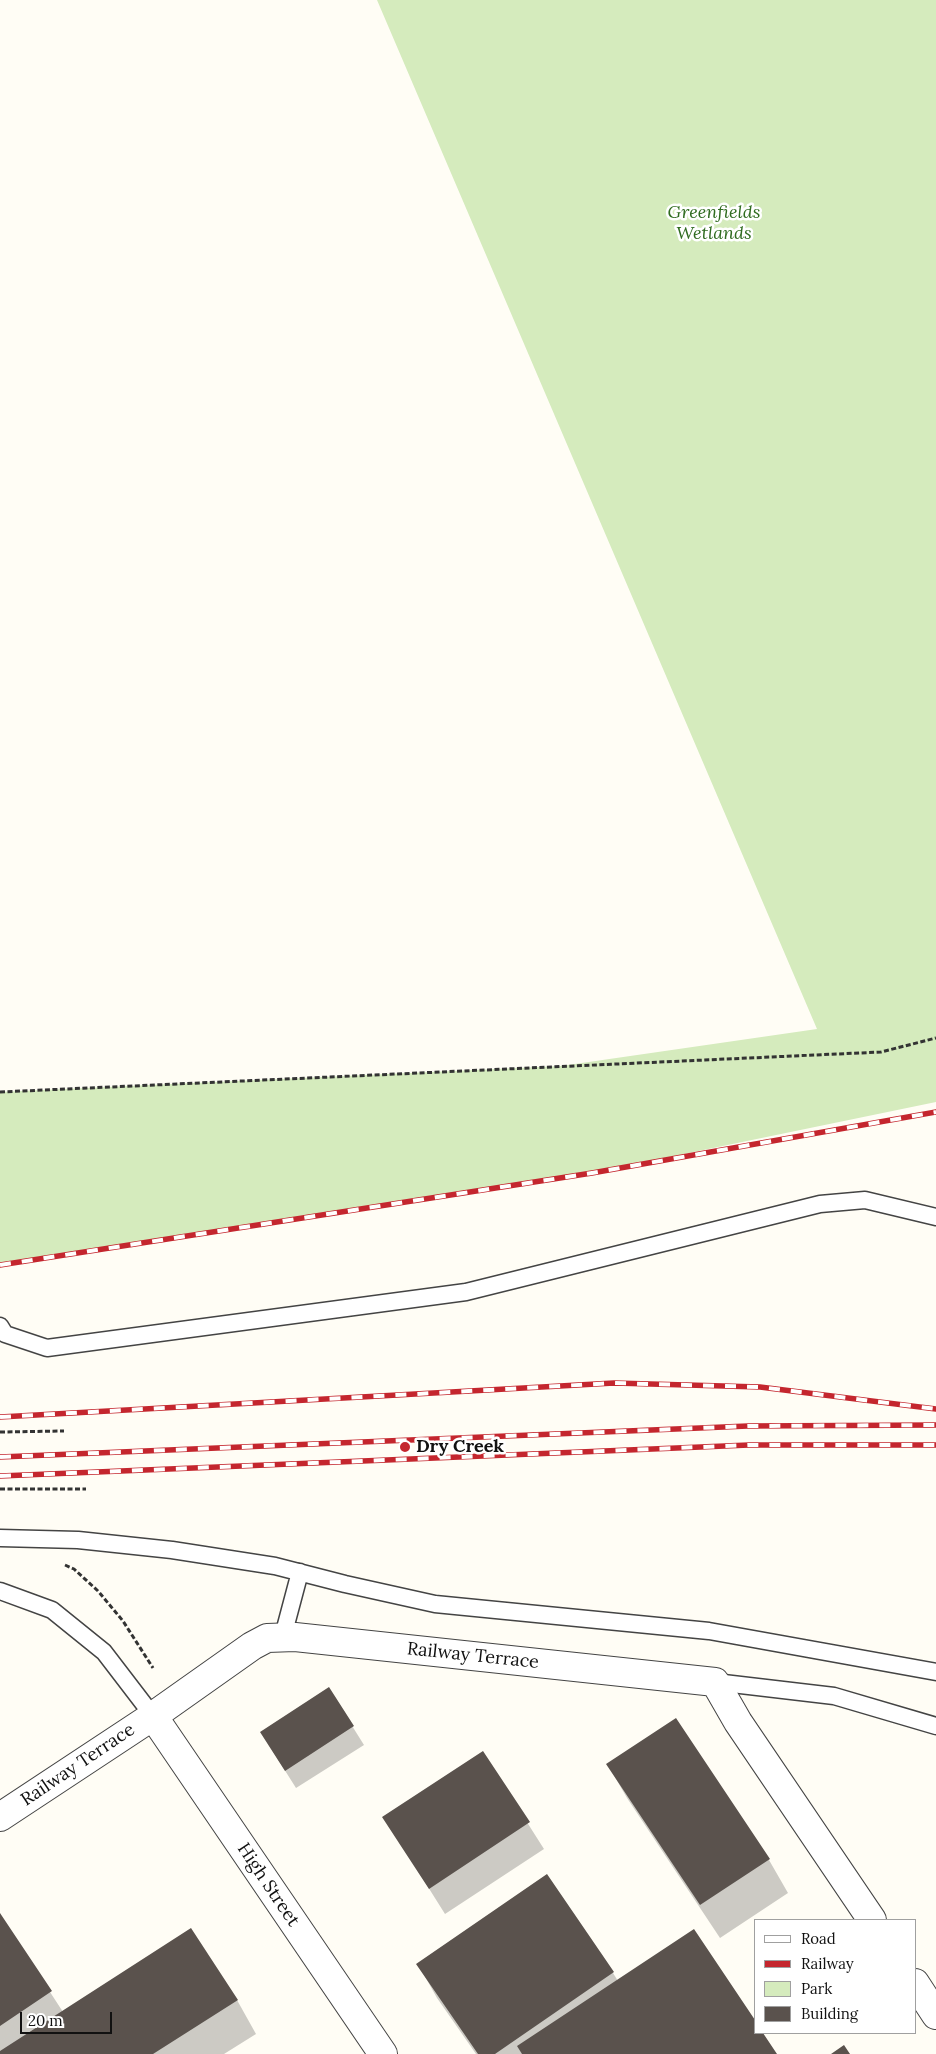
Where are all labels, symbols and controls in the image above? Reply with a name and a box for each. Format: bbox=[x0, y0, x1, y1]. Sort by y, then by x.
park label: Greenfields Wetlands bbox=[668, 202, 760, 244]
place label: Dry Creek bbox=[416, 1436, 504, 1458]
marker: Dry Creek bbox=[398, 1440, 412, 1454]
street label: Railway Terrace bbox=[406, 1638, 540, 1674]
street label: Railway Terrace bbox=[17, 1719, 139, 1811]
street label: High Street bbox=[232, 1839, 304, 1931]
legend bbox=[754, 1919, 916, 2034]
text: Road bbox=[801, 1929, 836, 1948]
text: Railway bbox=[801, 1954, 854, 1973]
text: Park bbox=[801, 1979, 832, 1998]
scale bar bbox=[22, 2002, 115, 2034]
text: Building bbox=[801, 2004, 858, 2023]
text: 20 m bbox=[28, 2011, 63, 2030]

